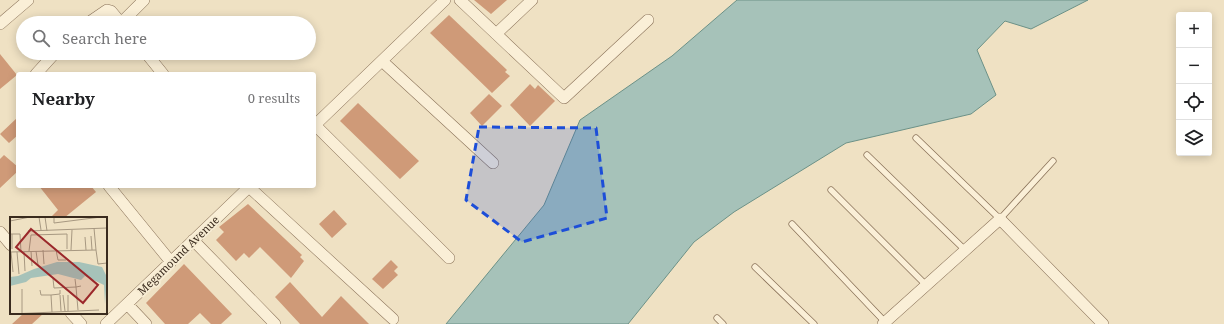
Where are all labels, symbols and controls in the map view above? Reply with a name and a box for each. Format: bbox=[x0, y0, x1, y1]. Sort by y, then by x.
map controls bbox=[1176, 12, 1212, 156]
button: + bbox=[1176, 12, 1212, 48]
search box bbox=[16, 16, 316, 60]
icon: search bbox=[30, 27, 52, 49]
text: Search here bbox=[62, 28, 147, 48]
button: − bbox=[1176, 48, 1212, 84]
button: locate bbox=[1176, 84, 1212, 120]
text: Nearby bbox=[32, 87, 95, 110]
text: 0 results bbox=[248, 89, 300, 107]
button: layers bbox=[1176, 120, 1212, 156]
street label: Megamound Avenue bbox=[134, 212, 222, 298]
inset map bbox=[10, 217, 107, 314]

